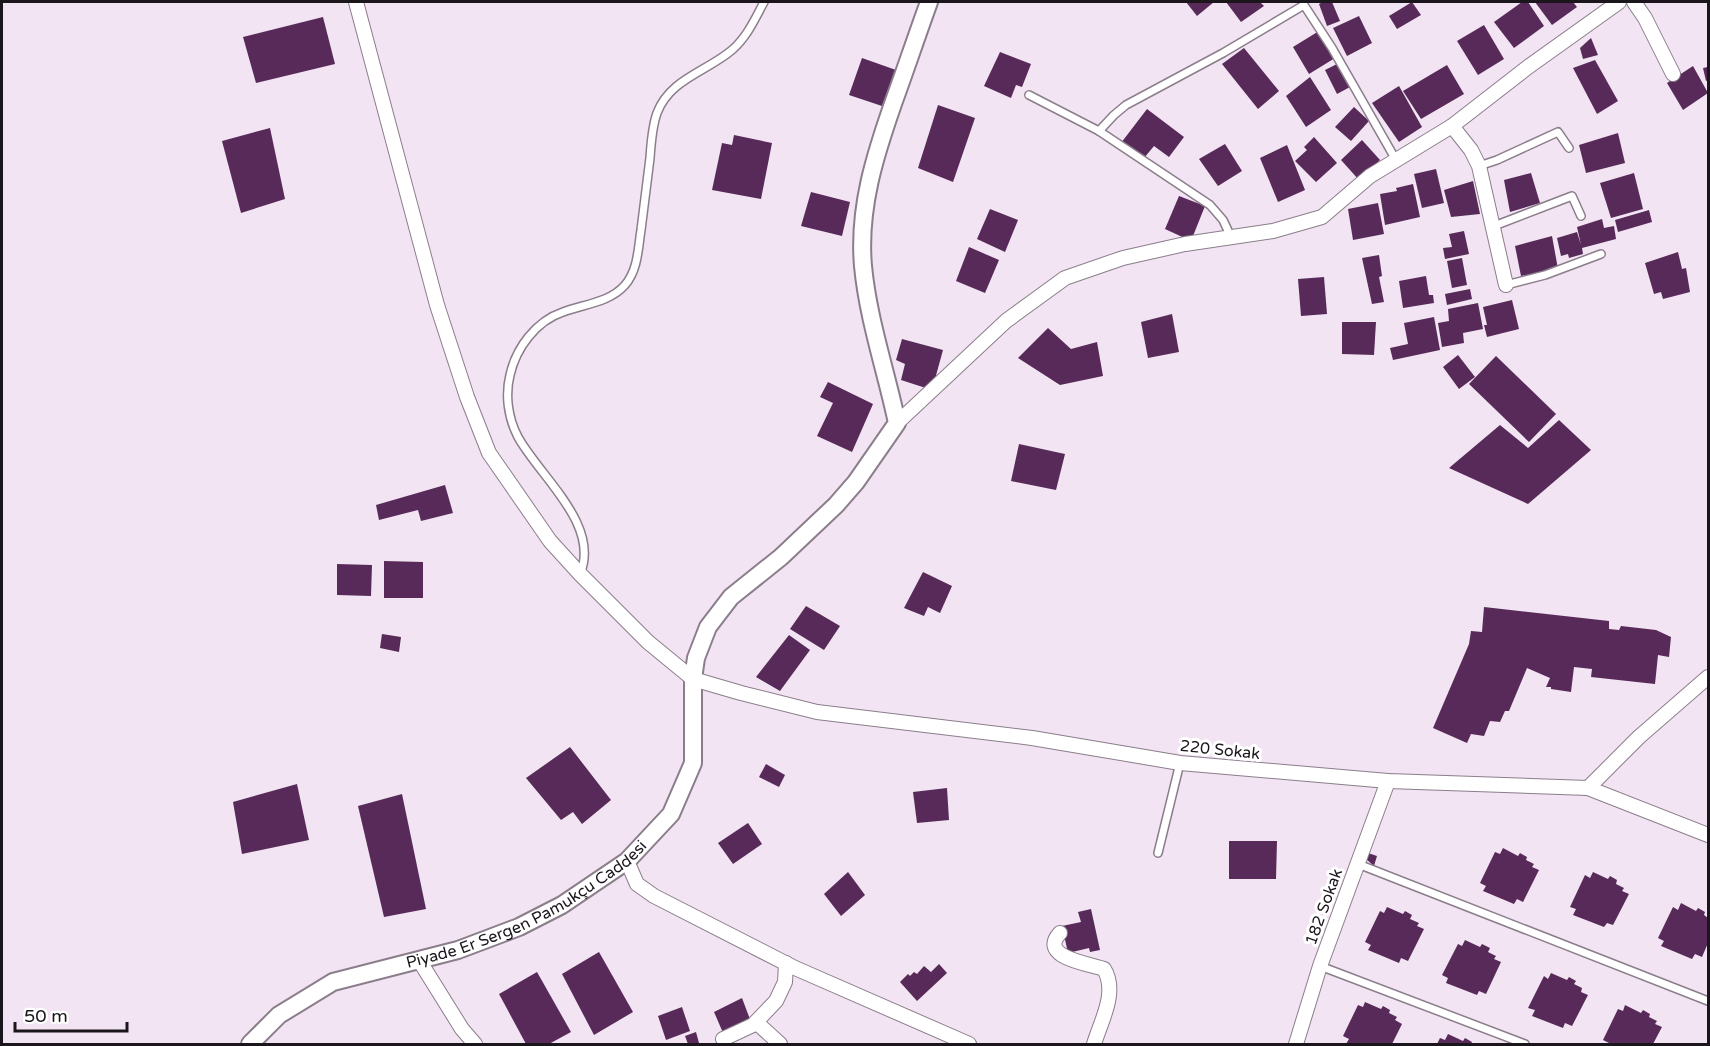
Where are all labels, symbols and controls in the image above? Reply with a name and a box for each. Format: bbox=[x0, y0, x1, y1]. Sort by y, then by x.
street label: 220 Sokak bbox=[1179, 736, 1261, 764]
street label: Piyade Er Sergen Pamukçu Caddesi bbox=[404, 836, 651, 973]
street label: 182 Sokak bbox=[1301, 866, 1347, 948]
scale bar bbox=[15, 995, 128, 1033]
text: 50 m bbox=[24, 1005, 68, 1027]

